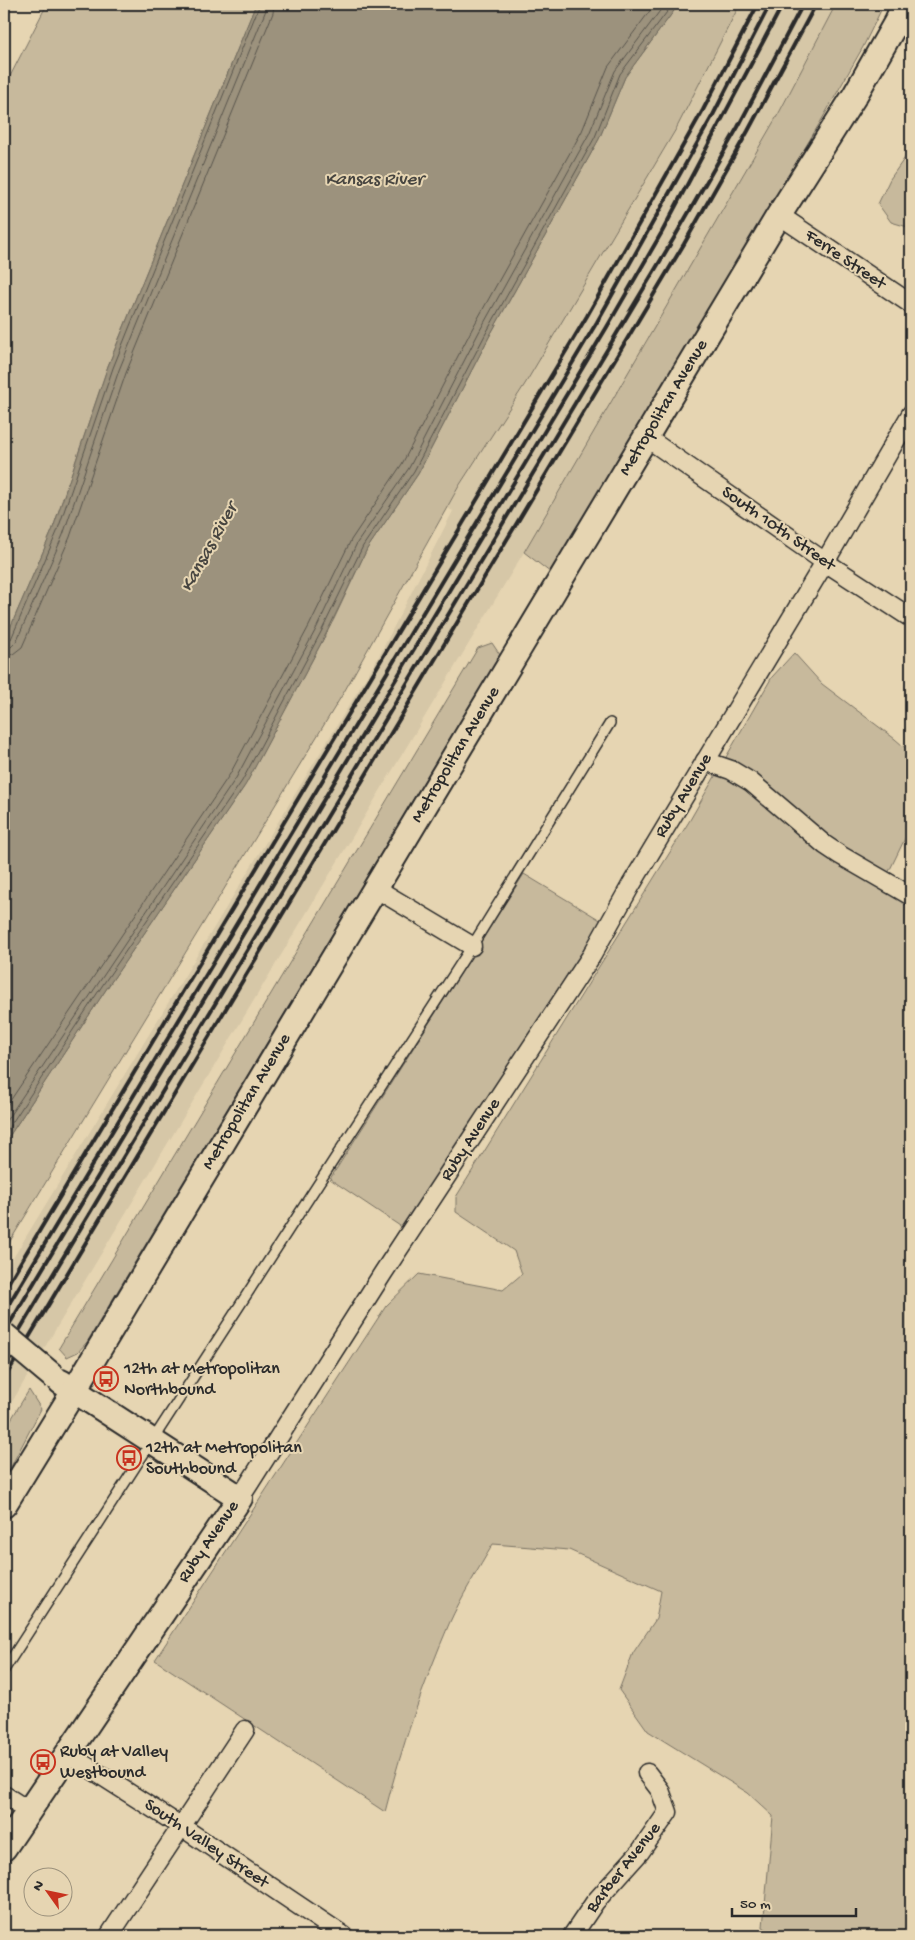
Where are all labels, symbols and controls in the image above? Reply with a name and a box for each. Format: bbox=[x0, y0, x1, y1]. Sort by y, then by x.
water label: Kansas River bbox=[325, 169, 427, 192]
street label: Ferre Street bbox=[800, 225, 891, 296]
street label: Metropolitan Avenue bbox=[615, 335, 713, 480]
street label: South 10th Street bbox=[717, 482, 840, 577]
water label: Kansas River bbox=[176, 496, 246, 596]
street label: Metropolitan Avenue bbox=[407, 682, 505, 827]
street label: Ruby Avenue bbox=[651, 749, 718, 842]
street label: Metropolitan Avenue bbox=[198, 1029, 296, 1174]
street label: Ruby Avenue bbox=[436, 1094, 506, 1185]
place label: 12th at Metropolitan Northbound bbox=[123, 1359, 280, 1401]
bus stop icon: 12th at Metropolitan Northbound bbox=[93, 1366, 119, 1392]
place label: 12th at Metropolitan Southbound bbox=[145, 1438, 302, 1480]
bus stop icon: 12th at Metropolitan Southbound bbox=[116, 1445, 142, 1471]
street label: Ruby Avenue bbox=[174, 1496, 245, 1587]
place label: Ruby at Valley Westbound bbox=[60, 1742, 168, 1784]
bus stop icon: Ruby at Valley Westbound bbox=[30, 1749, 56, 1775]
street label: South Valley Street bbox=[140, 1795, 274, 1894]
street label: Barber Avenue bbox=[582, 1818, 666, 1918]
north arrow bbox=[22, 1868, 72, 1918]
text: N bbox=[30, 1878, 49, 1895]
scale bar bbox=[732, 1885, 856, 1917]
text: 50 m bbox=[740, 1896, 771, 1914]

